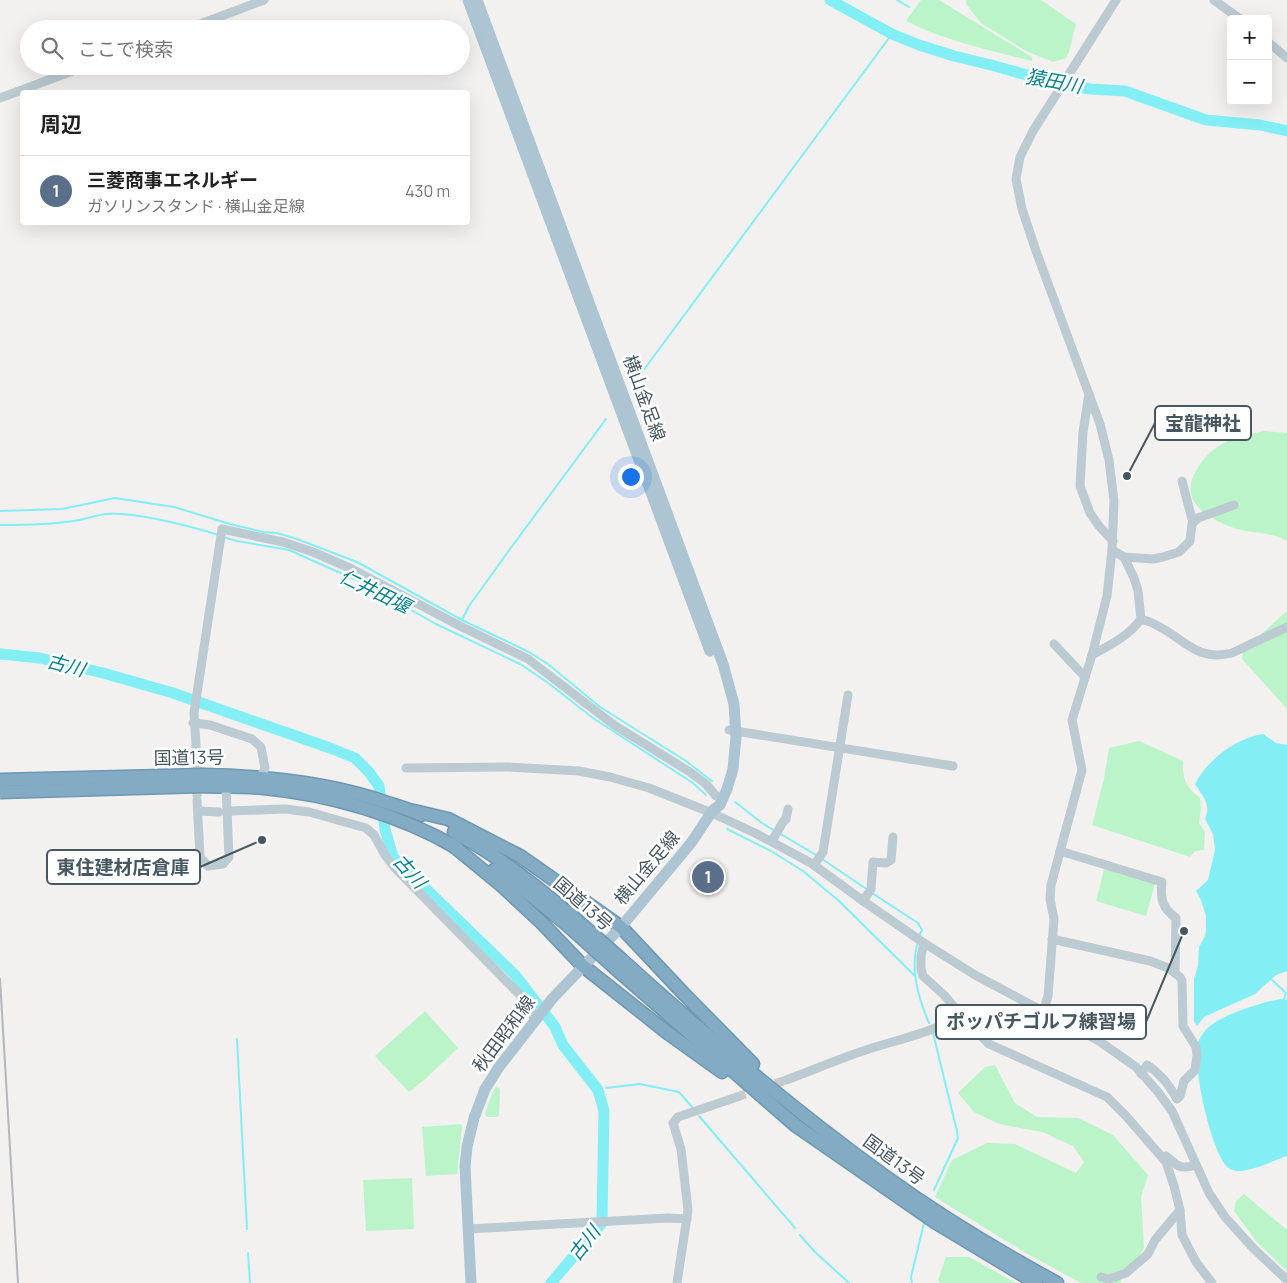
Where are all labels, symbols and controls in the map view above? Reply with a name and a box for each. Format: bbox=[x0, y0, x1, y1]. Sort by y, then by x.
map controls bbox=[1227, 15, 1272, 105]
button: + bbox=[1227, 15, 1272, 60]
search box bbox=[20, 20, 470, 75]
icon: search bbox=[38, 34, 66, 62]
text: ここで検索 bbox=[78, 36, 173, 62]
button: − bbox=[1227, 60, 1272, 105]
water label: 猿田川 bbox=[1024, 63, 1086, 100]
text: 周辺 bbox=[40, 110, 82, 138]
text: 三菱商事エネルギー bbox=[87, 167, 258, 193]
text: 1 bbox=[52, 180, 60, 202]
text: 430 m bbox=[405, 180, 450, 202]
text: ガソリンスタンド · 横山金足線 bbox=[87, 195, 305, 217]
street label: 横山金足線 bbox=[618, 351, 672, 444]
callout: 宝龍神社 bbox=[1155, 406, 1251, 440]
text: 宝龍神社 bbox=[1165, 410, 1241, 436]
your location bbox=[618, 464, 644, 490]
water label: 仁井田堰 bbox=[335, 563, 418, 621]
water label: 古川 bbox=[44, 648, 90, 683]
street label: 国道13号 bbox=[153, 744, 225, 770]
street label: 横山金足線 bbox=[608, 825, 684, 910]
water label: 古川 bbox=[388, 848, 434, 895]
callout: 東住建材店倉庫 bbox=[47, 850, 200, 884]
text: 東住建材店倉庫 bbox=[56, 854, 190, 880]
pin: 1 bbox=[692, 858, 724, 896]
street label: 国道13号 bbox=[549, 871, 618, 936]
street label: 秋田昭和線 bbox=[467, 990, 540, 1077]
callout: ポッパチゴルフ練習場 bbox=[936, 1005, 1146, 1039]
text: ポッパチゴルフ練習場 bbox=[946, 1008, 1136, 1034]
street label: 国道13号 bbox=[859, 1129, 930, 1190]
water label: 古川 bbox=[562, 1218, 607, 1266]

